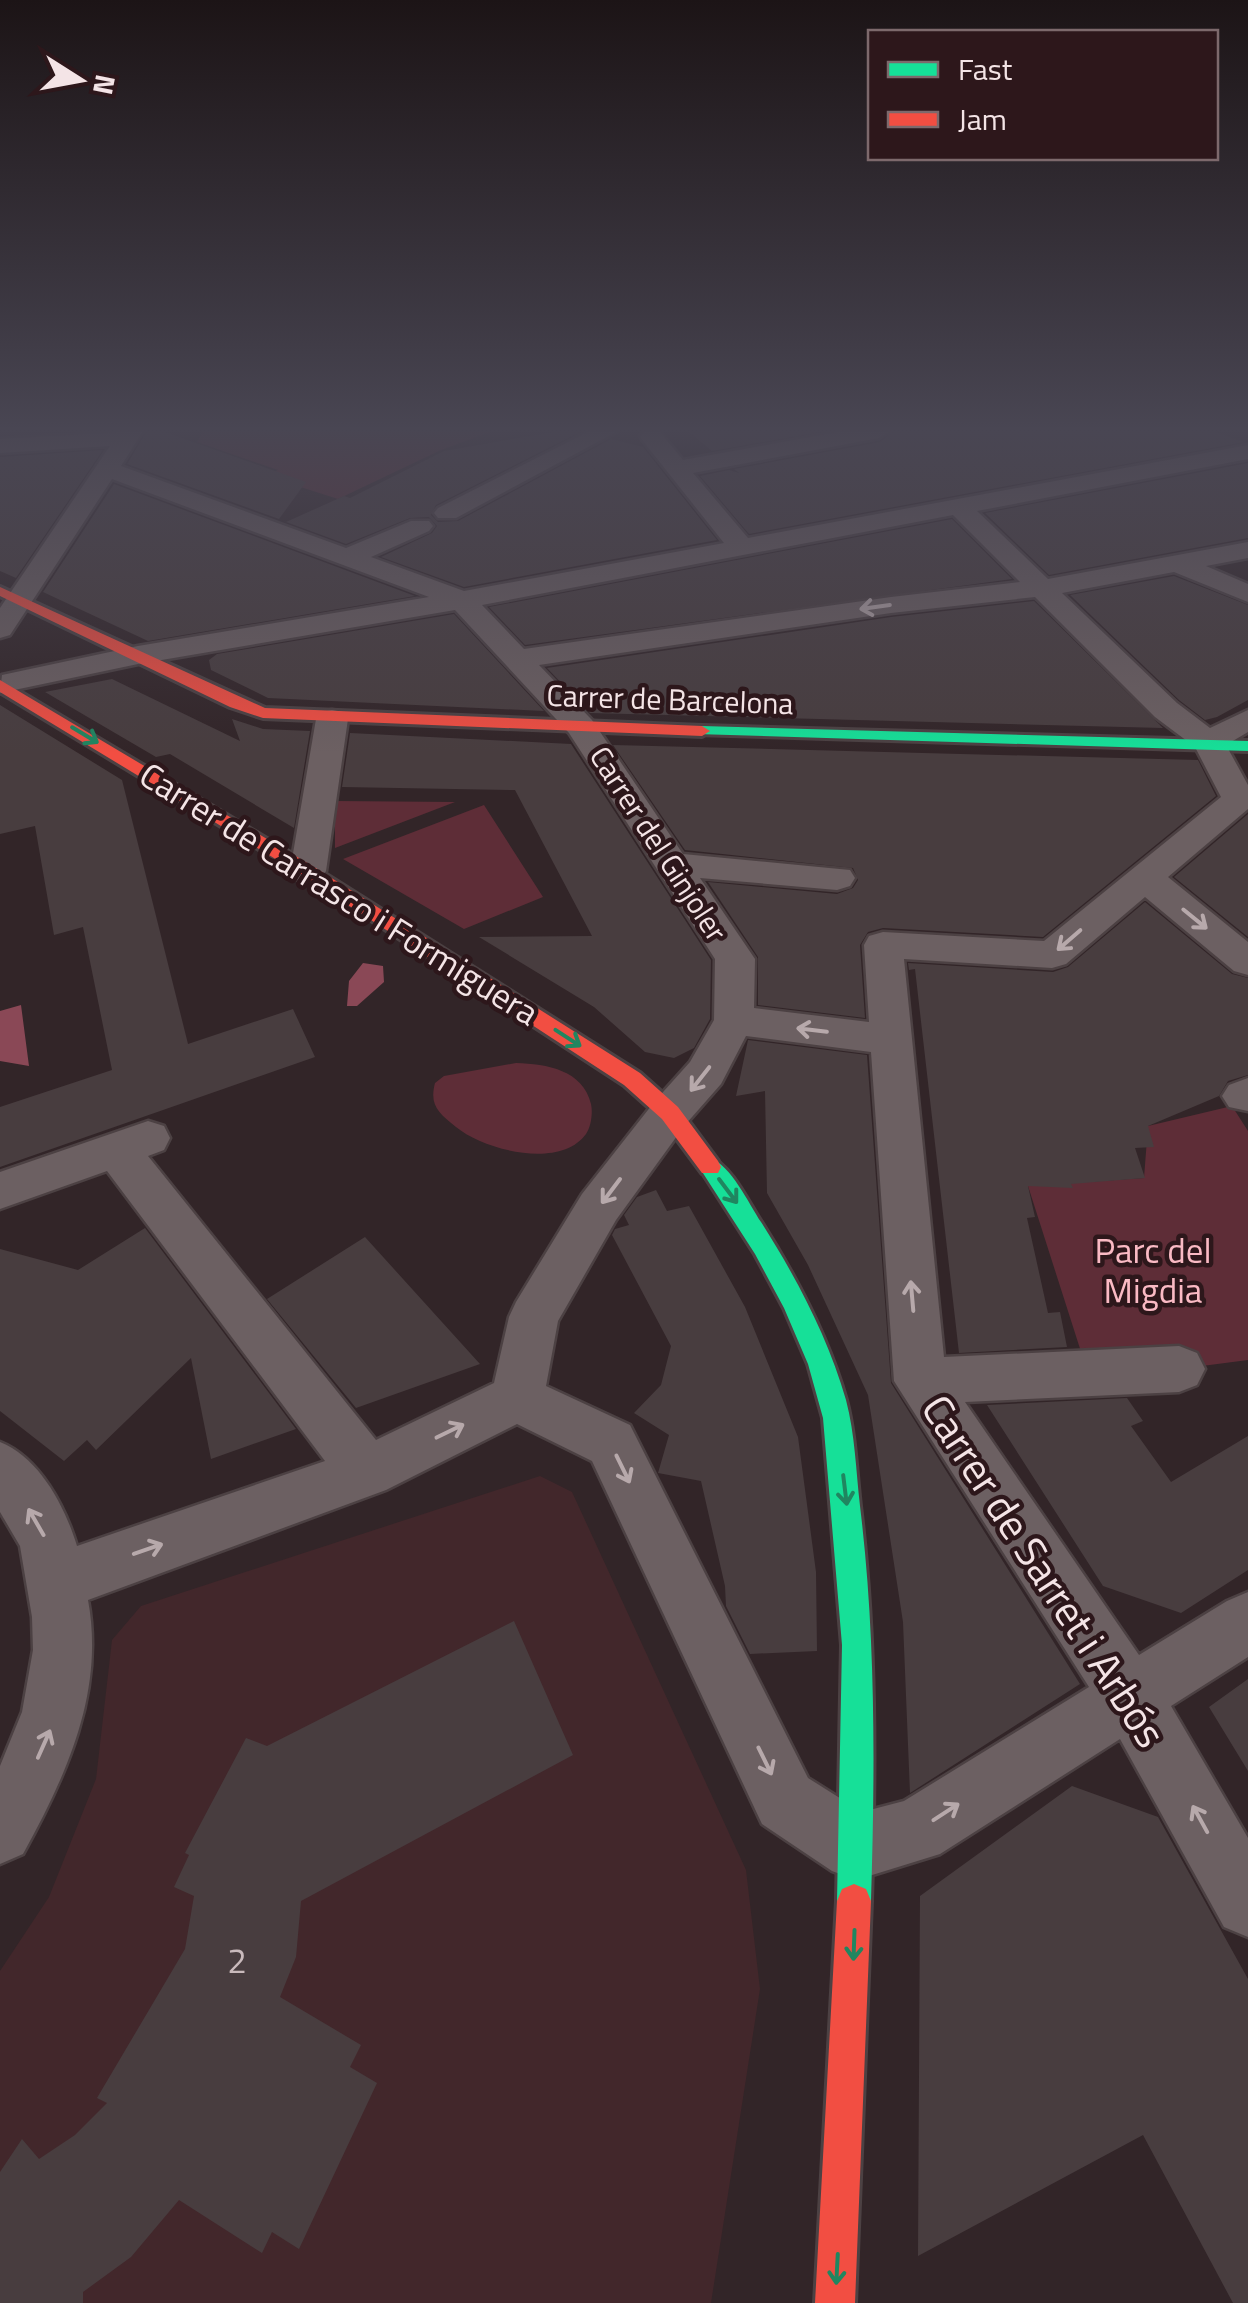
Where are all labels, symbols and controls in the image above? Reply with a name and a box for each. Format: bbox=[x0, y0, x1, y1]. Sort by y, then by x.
north arrow bbox=[30, 30, 130, 130]
legend bbox=[868, 30, 1218, 160]
text: Fast bbox=[958, 46, 1013, 92]
text: N bbox=[82, 71, 128, 98]
text: Jam bbox=[958, 96, 1007, 142]
one-way arrow bbox=[859, 599, 892, 617]
street label: Carrer de Barcelona bbox=[546, 672, 794, 726]
one-way arrow bbox=[70, 725, 99, 745]
street label: Carrer del Ginjoler bbox=[578, 737, 739, 950]
street label: Carrer de Carrasco i Formiguera bbox=[129, 748, 550, 1039]
one-way arrow bbox=[1182, 908, 1208, 930]
one-way arrow bbox=[1057, 928, 1082, 951]
one-way arrow bbox=[796, 1020, 828, 1039]
one-way arrow bbox=[553, 1028, 582, 1049]
one-way arrow bbox=[689, 1065, 711, 1091]
one-way arrow bbox=[601, 1177, 622, 1204]
one-way arrow bbox=[718, 1177, 739, 1204]
park label: Parc del Migdia bbox=[1094, 1223, 1212, 1317]
one-way arrow bbox=[903, 1281, 922, 1313]
street label: Carrer de Sarret i Arbós bbox=[906, 1381, 1183, 1760]
one-way arrow bbox=[435, 1421, 464, 1440]
one-way arrow bbox=[614, 1454, 633, 1483]
one-way arrow bbox=[836, 1473, 854, 1505]
one-way arrow bbox=[26, 1508, 46, 1537]
one-way arrow bbox=[131, 1539, 162, 1557]
one-way arrow bbox=[36, 1729, 54, 1760]
one-way arrow bbox=[757, 1745, 776, 1775]
one-way arrow bbox=[931, 1802, 960, 1823]
one-way arrow bbox=[1190, 1805, 1210, 1833]
one-way arrow bbox=[844, 1928, 863, 1960]
house number: 2 bbox=[227, 1933, 247, 1987]
one-way arrow bbox=[827, 2253, 846, 2285]

